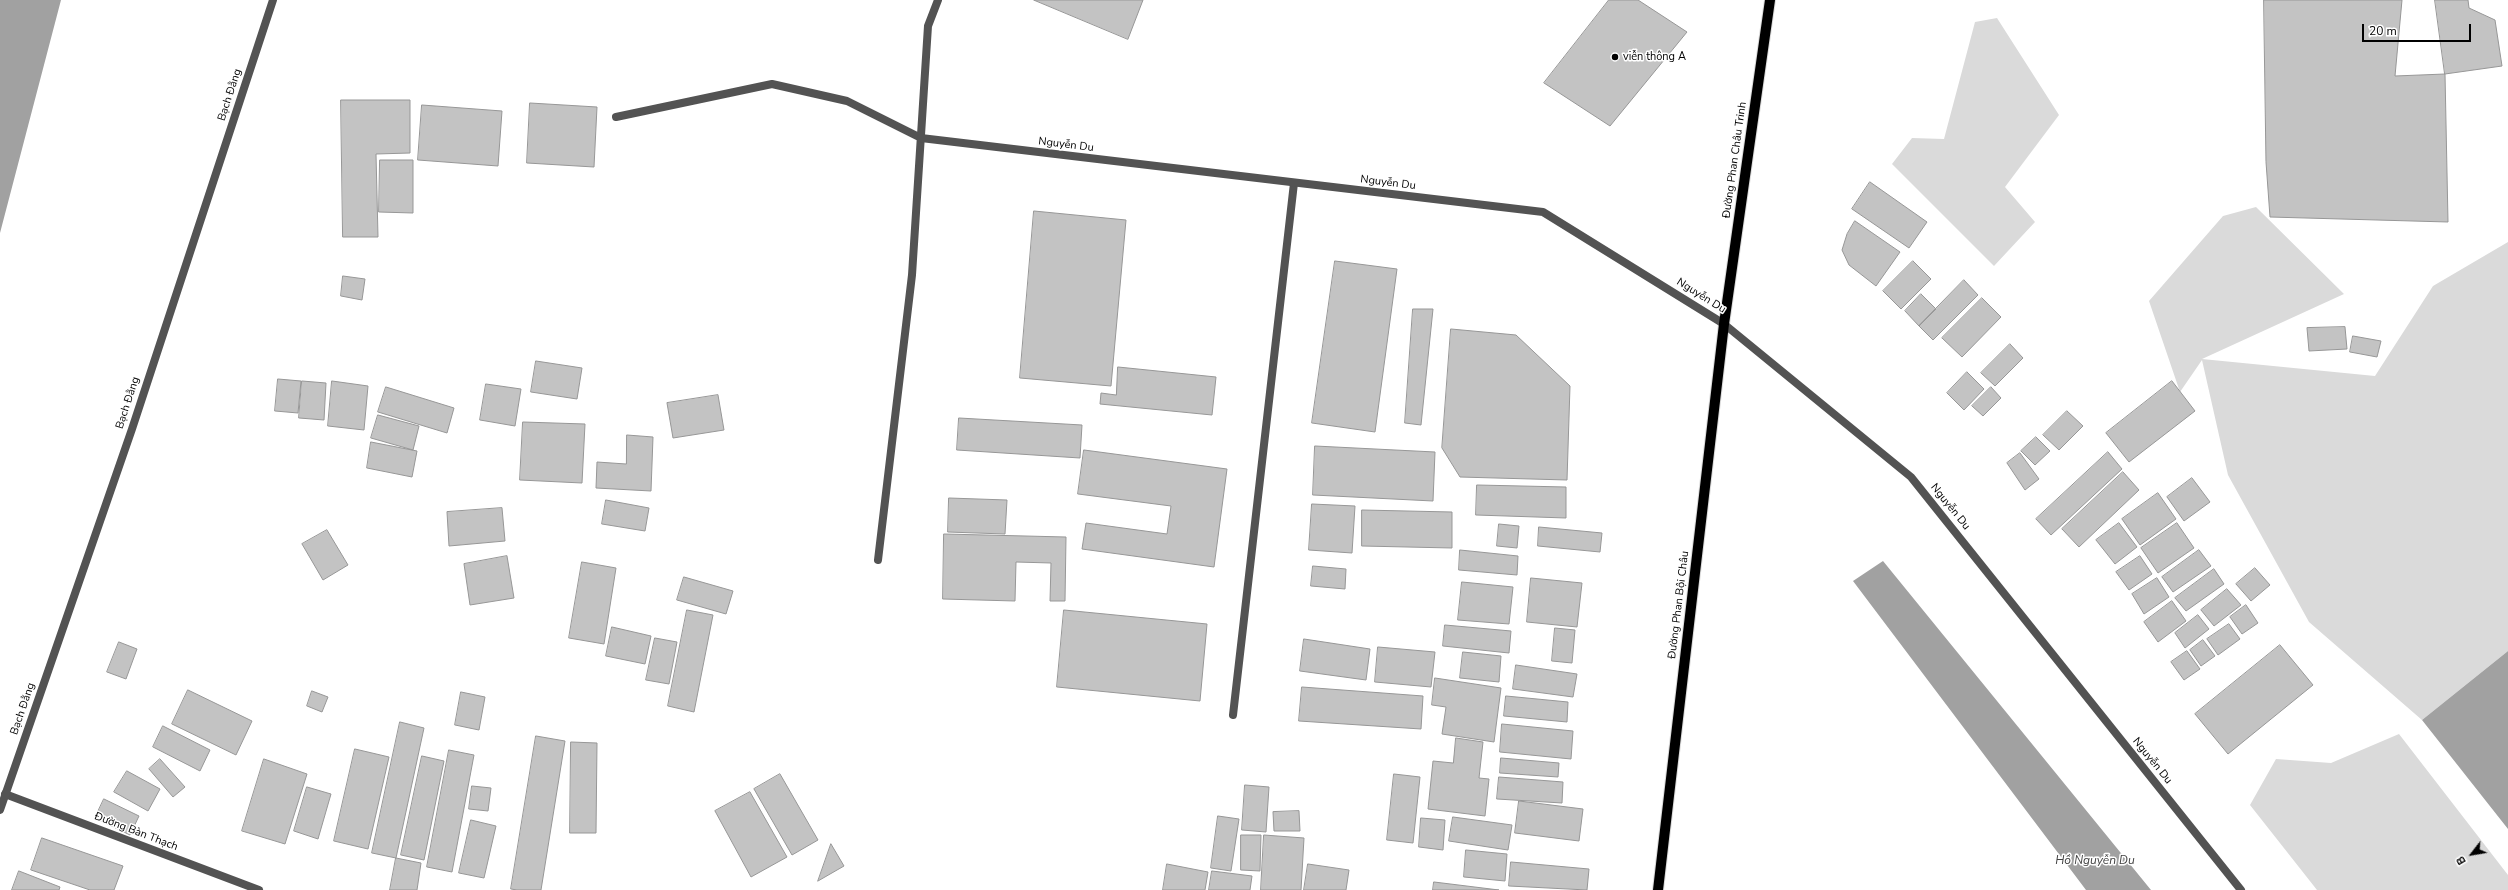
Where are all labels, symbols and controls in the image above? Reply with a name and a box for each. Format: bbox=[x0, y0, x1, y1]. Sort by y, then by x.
scale bar bbox=[2364, 16, 2473, 42]
text: 20 m bbox=[2369, 23, 2397, 39]
place label: viễn thông A bbox=[1623, 50, 1686, 64]
marker: viễn thông A bbox=[1610, 52, 1620, 62]
street label: Bạch Đằng bbox=[215, 67, 245, 123]
street label: Đường Phan Châu Trinh bbox=[1720, 101, 1750, 219]
street label: Nguyễn Du bbox=[1038, 135, 1094, 155]
street label: Nguyễn Du bbox=[1360, 173, 1416, 193]
street label: Nguyễn Du bbox=[1674, 276, 1728, 316]
street label: Bạch Đằng bbox=[113, 375, 143, 431]
street label: Nguyễn Du bbox=[1927, 481, 1973, 533]
street label: Đường Phan Bội Châu bbox=[1666, 550, 1692, 660]
street label: Bạch Đằng bbox=[8, 681, 38, 737]
street label: Nguyễn Du bbox=[2129, 735, 2175, 787]
street label: Đường Bàn Thạch bbox=[92, 810, 180, 854]
north arrow bbox=[2452, 834, 2492, 874]
text: B bbox=[2453, 853, 2470, 868]
water label: Hồ Nguyễn Du bbox=[2055, 854, 2135, 868]

